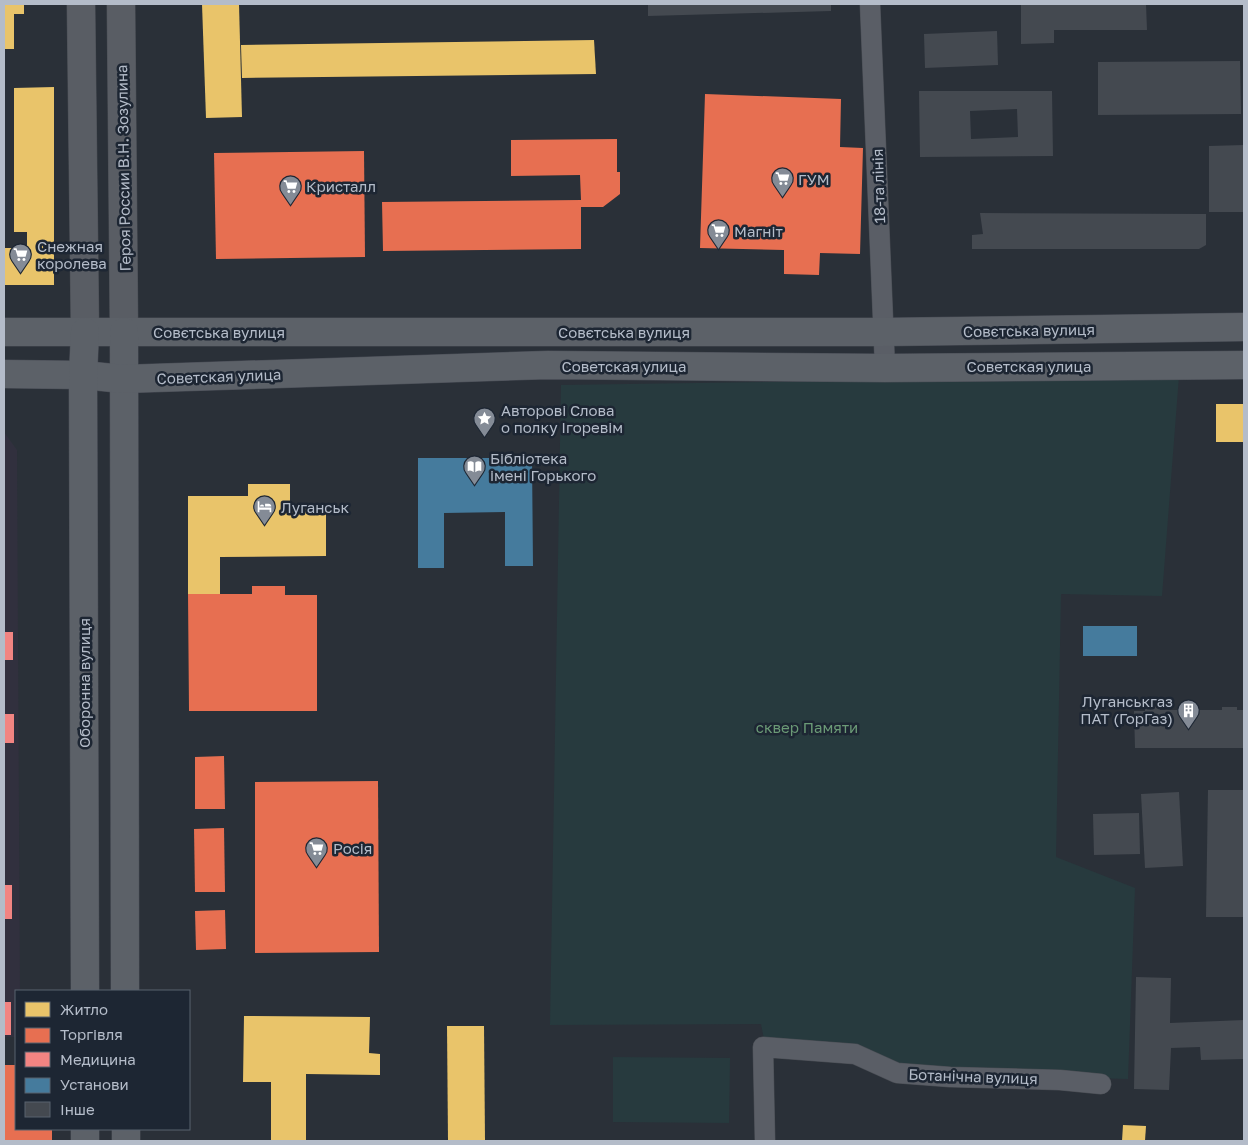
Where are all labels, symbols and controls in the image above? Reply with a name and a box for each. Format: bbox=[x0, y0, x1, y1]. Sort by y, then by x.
street label: Героя России В.Н. Зозулина bbox=[112, 64, 134, 272]
street label: 18-та лінія bbox=[868, 148, 888, 224]
supermarket icon: ГУМ bbox=[770, 167, 794, 198]
place label: ГУМ bbox=[798, 170, 830, 188]
supermarket icon: Кристалл bbox=[278, 174, 302, 205]
place label: Кристалл bbox=[306, 177, 376, 195]
supermarket icon: Магніт bbox=[706, 219, 730, 250]
place label: Магніт bbox=[734, 222, 783, 240]
place label: Снежная королева bbox=[37, 237, 107, 272]
supermarket icon: Снежная королева bbox=[9, 243, 33, 274]
street label: Совєтська вулиця bbox=[963, 320, 1095, 340]
street label: Совєтська вулиця bbox=[153, 323, 285, 341]
street label: Совєтська вулиця bbox=[558, 323, 690, 341]
street label: Советская улица bbox=[562, 357, 686, 375]
street label: Советская улица bbox=[967, 357, 1091, 375]
street label: Советская улица bbox=[156, 365, 282, 387]
place label: Авторові Слова о полку Ігоревім bbox=[501, 401, 623, 436]
place icon: Авторові Слова о полку Ігоревім bbox=[473, 407, 497, 438]
place label: Бібліотека імені Горького bbox=[490, 449, 596, 484]
library icon: Бібліотека імені Горького bbox=[462, 455, 486, 486]
hotel icon: Луганськ bbox=[253, 495, 277, 526]
place label: Луганськ bbox=[281, 498, 349, 516]
street label: Оборонна вулиця bbox=[75, 618, 93, 748]
place label: Луганськгаз ПАТ (ГорГаз) bbox=[1080, 692, 1173, 727]
building icon: Луганськгаз ПАТ (ГорГаз) bbox=[1177, 698, 1201, 729]
park label: сквер Памяти bbox=[756, 718, 858, 736]
supermarket icon: Росія bbox=[305, 836, 329, 867]
place label: Росія bbox=[333, 839, 372, 857]
legend bbox=[15, 990, 190, 1130]
text: Житло bbox=[60, 1000, 108, 1018]
text: Торгівля bbox=[60, 1025, 123, 1043]
text: Медицина bbox=[60, 1050, 136, 1068]
street label: Ботанічна вулиця bbox=[908, 1065, 1038, 1087]
text: Установи bbox=[60, 1075, 129, 1093]
text: Інше bbox=[60, 1100, 95, 1118]

